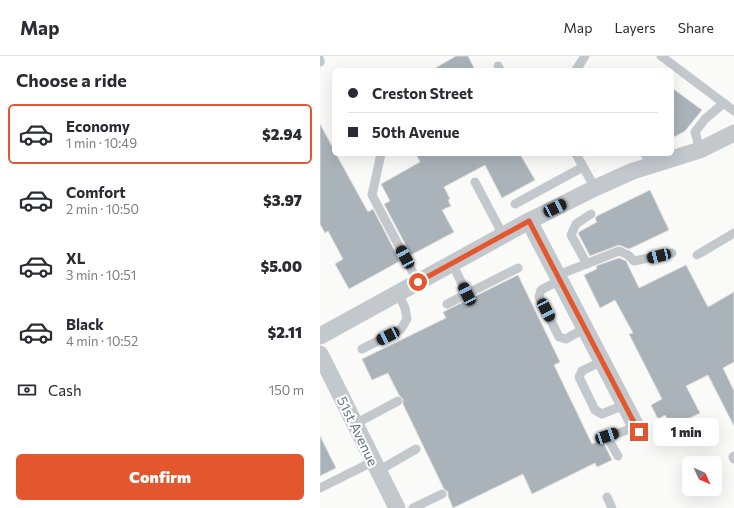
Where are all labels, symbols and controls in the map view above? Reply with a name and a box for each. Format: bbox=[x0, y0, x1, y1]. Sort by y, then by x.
text: Map bbox=[20, 16, 59, 39]
text: Map bbox=[564, 19, 592, 36]
text: Layers bbox=[614, 19, 656, 36]
text: Share bbox=[678, 19, 714, 36]
text: Choose a ride bbox=[16, 69, 127, 91]
text: Creston Street bbox=[372, 84, 473, 102]
icon: car bbox=[18, 116, 54, 152]
text: Economy bbox=[66, 117, 130, 135]
text: 50th Avenue bbox=[372, 123, 460, 141]
text: $2.94 bbox=[262, 125, 302, 143]
text: 1 min · 10:49 bbox=[66, 135, 137, 151]
icon: car bbox=[18, 182, 54, 218]
text: Comfort bbox=[66, 183, 126, 201]
text: $3.97 bbox=[263, 191, 302, 209]
car bbox=[542, 197, 568, 219]
text: 2 min · 10:50 bbox=[66, 201, 139, 217]
car bbox=[394, 244, 416, 270]
car bbox=[646, 247, 672, 265]
icon: car bbox=[18, 248, 54, 284]
text: XL bbox=[66, 249, 85, 267]
text: $5.00 bbox=[260, 257, 302, 275]
text: 3 min · 10:51 bbox=[66, 267, 136, 283]
route start bbox=[409, 273, 427, 291]
car bbox=[456, 281, 478, 307]
car bbox=[535, 297, 557, 323]
icon: car bbox=[18, 314, 54, 350]
text: Black bbox=[66, 315, 104, 333]
text: $2.11 bbox=[267, 323, 302, 341]
car bbox=[375, 325, 401, 347]
text: 4 min · 10:52 bbox=[66, 333, 138, 349]
icon: cash bbox=[16, 379, 38, 401]
text: Cash bbox=[48, 381, 82, 399]
text: 150 m bbox=[269, 382, 304, 398]
street label: 51st Avenue bbox=[334, 393, 382, 469]
callout: 1 min bbox=[653, 418, 719, 446]
route end bbox=[630, 423, 648, 441]
text: 1 min bbox=[670, 424, 702, 440]
car bbox=[594, 426, 620, 446]
button: Confirm bbox=[16, 454, 304, 500]
north arrow bbox=[682, 456, 722, 496]
map controls bbox=[682, 456, 722, 496]

